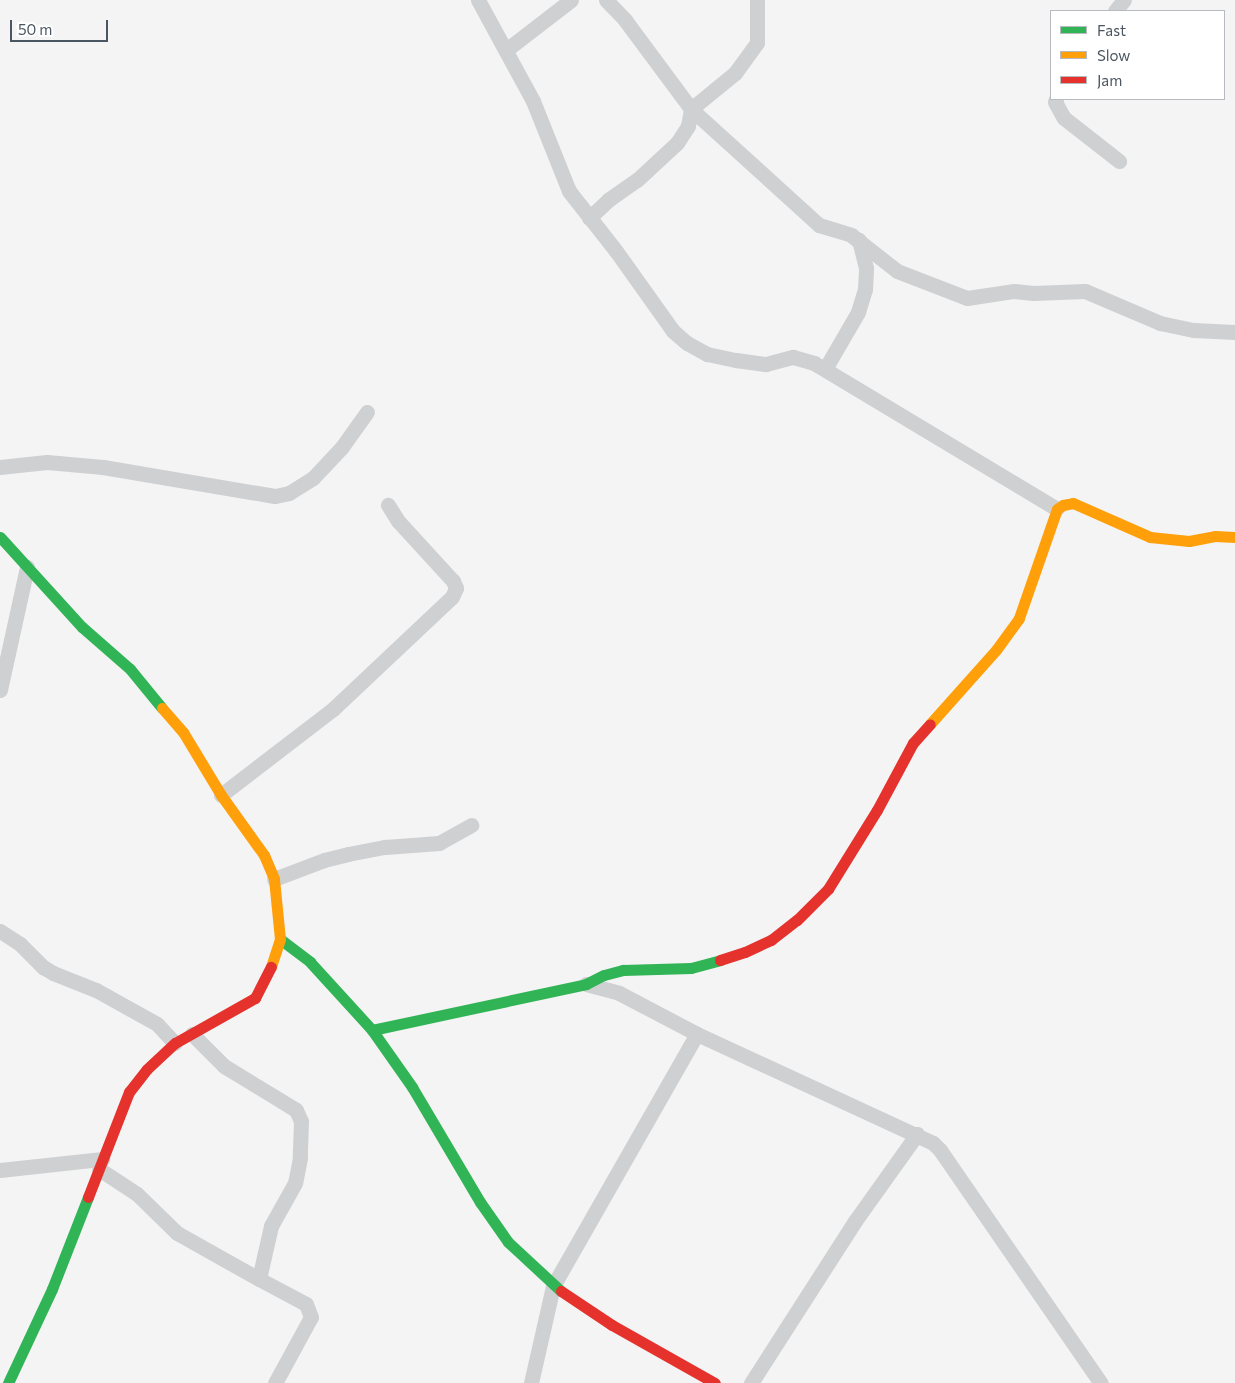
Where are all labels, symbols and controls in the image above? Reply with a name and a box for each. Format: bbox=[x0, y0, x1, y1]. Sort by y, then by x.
scale bar bbox=[12, 10, 110, 42]
legend bbox=[1050, 10, 1225, 100]
text: 50 m bbox=[18, 20, 52, 38]
text: Fast bbox=[1097, 21, 1126, 39]
text: Slow bbox=[1097, 46, 1130, 64]
text: Jam bbox=[1097, 71, 1122, 89]

